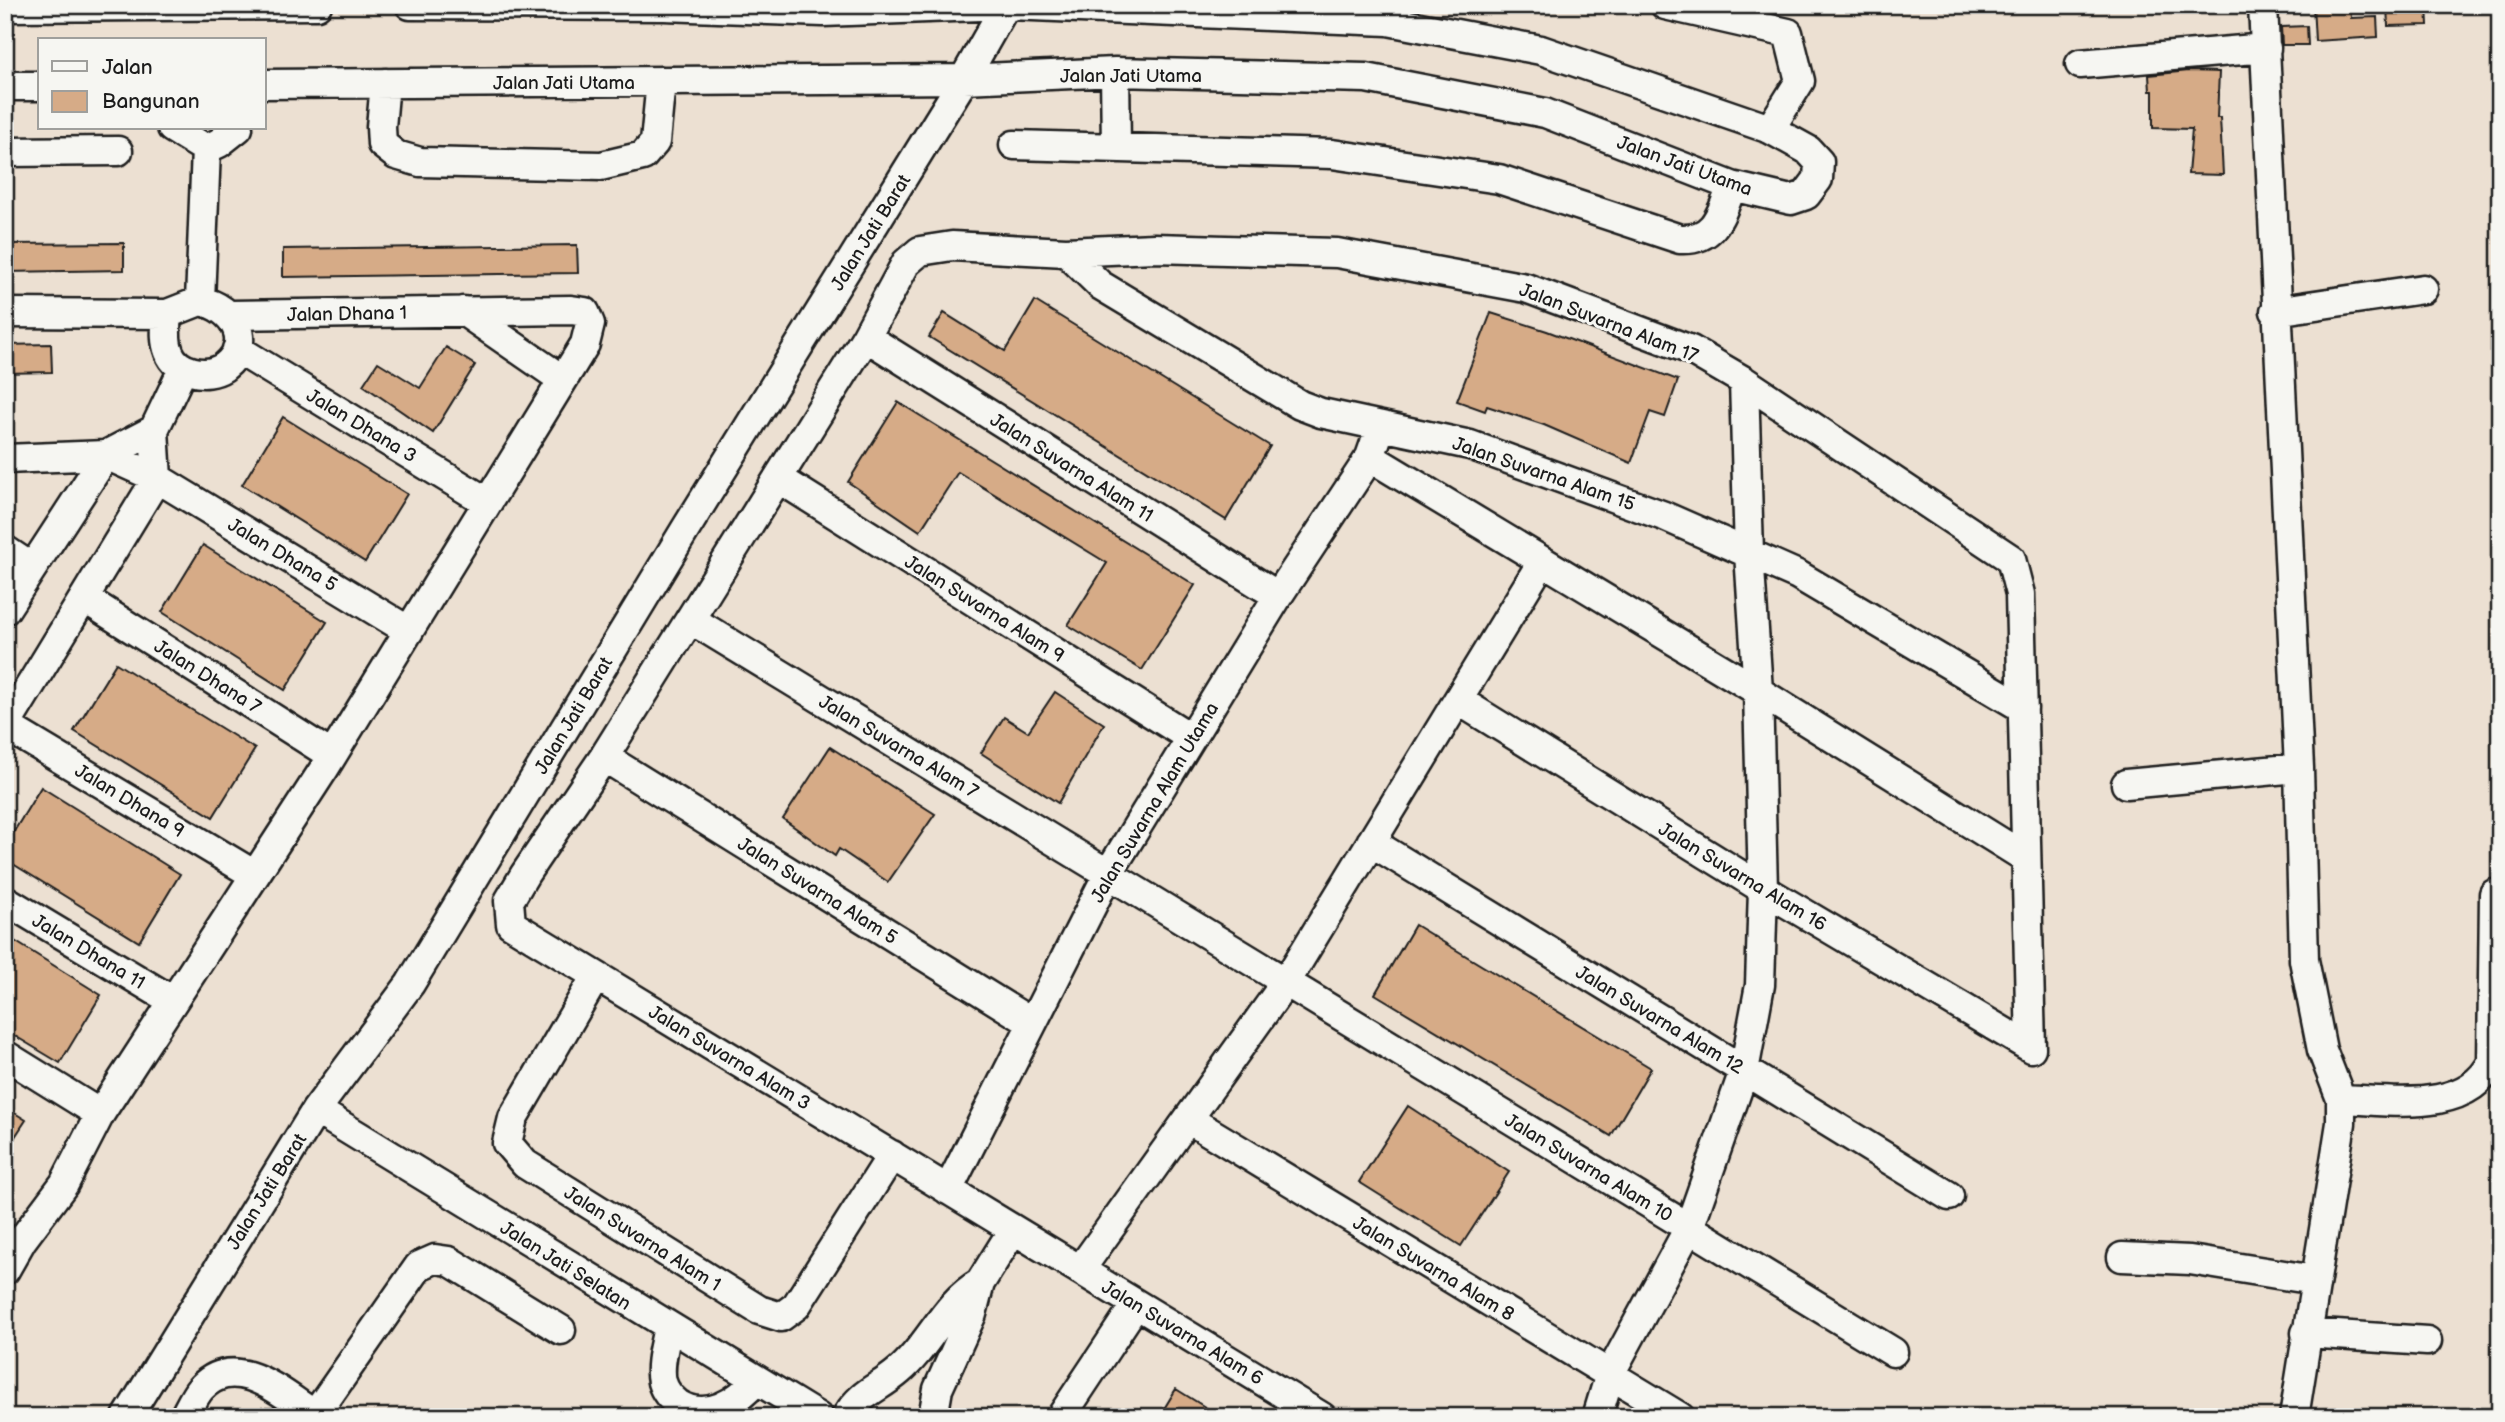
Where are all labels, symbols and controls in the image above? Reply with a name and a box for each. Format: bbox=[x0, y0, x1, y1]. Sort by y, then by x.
legend bbox=[38, 38, 266, 130]
text: Jalan bbox=[102, 55, 153, 80]
street label: Jalan Jati Utama bbox=[1060, 65, 1202, 88]
street label: Jalan Jati Utama bbox=[493, 72, 635, 95]
text: Bangunan bbox=[102, 89, 200, 114]
street label: Jalan Jati Utama bbox=[1614, 131, 1755, 202]
street label: Jalan Jati Barat bbox=[826, 170, 916, 295]
street label: Jalan Suvarna Alam 17 bbox=[1516, 279, 1702, 368]
street label: Jalan Dhana 1 bbox=[287, 302, 407, 327]
street label: Jalan Dhana 3 bbox=[302, 384, 420, 468]
street label: Jalan Suvarna Alam 11 bbox=[985, 409, 1157, 528]
street label: Jalan Suvarna Alam 15 bbox=[1449, 432, 1638, 516]
street label: Jalan Dhana 5 bbox=[223, 514, 341, 597]
street label: Jalan Suvarna Alam 9 bbox=[900, 551, 1068, 668]
street label: Jalan Dhana 7 bbox=[150, 635, 265, 720]
street label: Jalan Jati Barat bbox=[530, 653, 618, 778]
street label: Jalan Suvarna Alam 7 bbox=[814, 691, 983, 804]
street label: Jalan Suvarna Alam Utama bbox=[1086, 698, 1224, 907]
street label: Jalan Dhana 9 bbox=[70, 760, 188, 843]
street label: Jalan Suvarna Alam 16 bbox=[1654, 818, 1830, 937]
street label: Jalan Suvarna Alam 5 bbox=[733, 833, 901, 950]
street label: Jalan Dhana 11 bbox=[28, 910, 149, 995]
street label: Jalan Suvarna Alam 12 bbox=[1571, 961, 1748, 1080]
street label: Jalan Suvarna Alam 3 bbox=[644, 1001, 814, 1116]
street label: Jalan Suvarna Alam 10 bbox=[1500, 1109, 1676, 1227]
street label: Jalan Jati Barat bbox=[222, 1129, 312, 1254]
street label: Jalan Suvarna Alam 1 bbox=[560, 1182, 725, 1297]
street label: Jalan Suvarna Alam 8 bbox=[1348, 1212, 1518, 1327]
street label: Jalan Jati Selatan bbox=[496, 1217, 635, 1316]
street label: Jalan Suvarna Alam 6 bbox=[1097, 1276, 1267, 1391]

